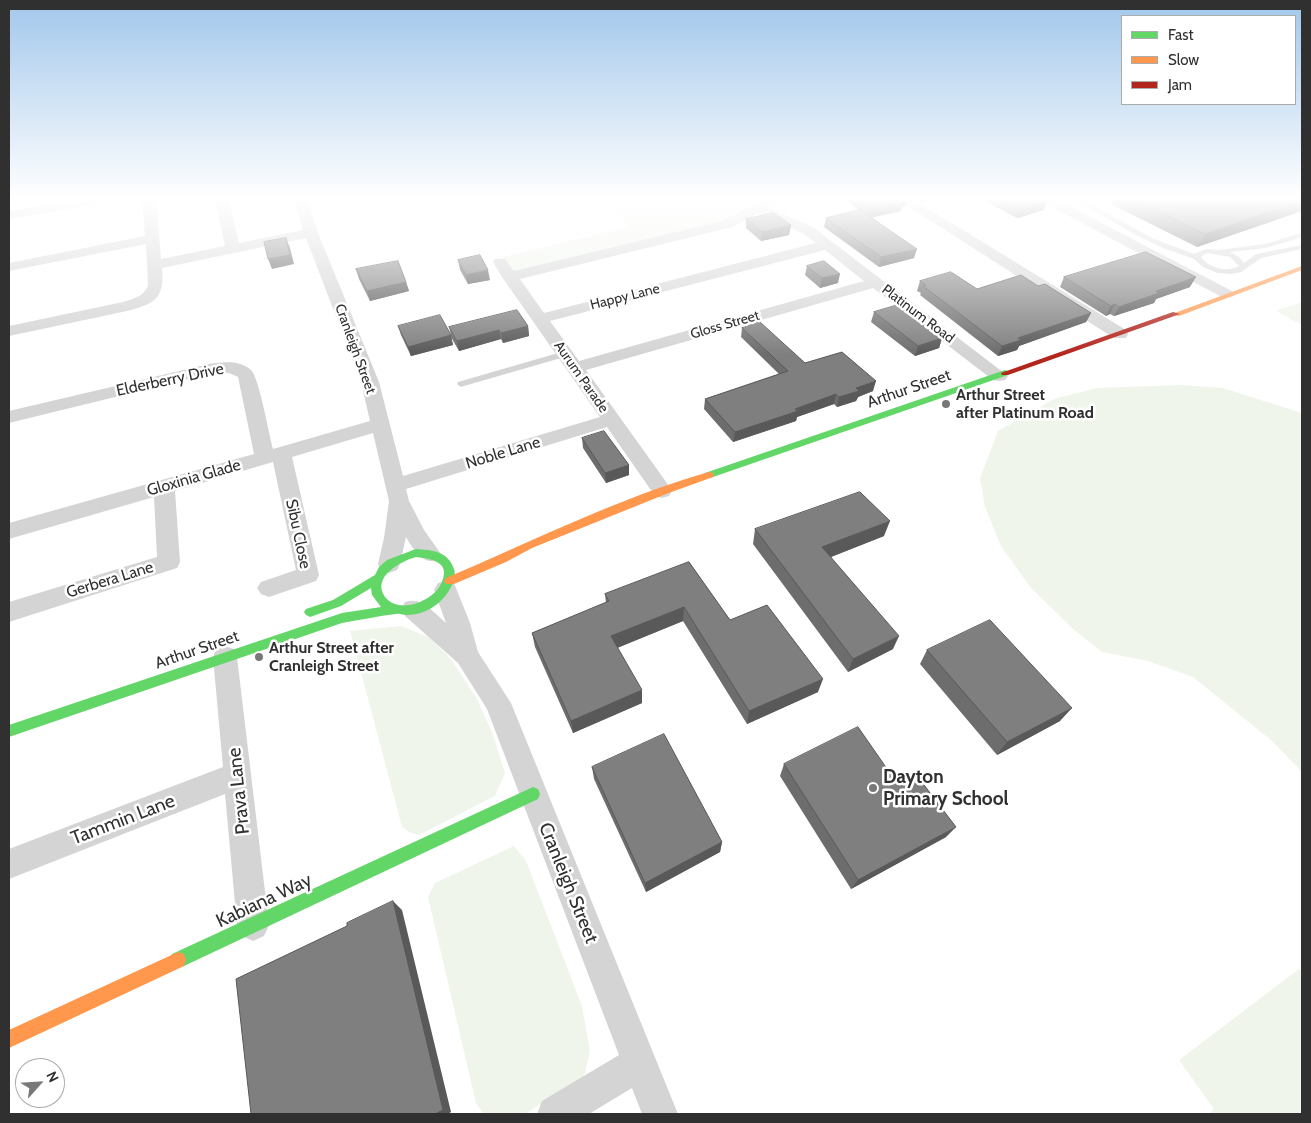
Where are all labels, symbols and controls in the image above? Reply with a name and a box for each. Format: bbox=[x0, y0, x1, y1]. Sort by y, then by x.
legend bbox=[1121, 15, 1296, 105]
text: Fast bbox=[1168, 26, 1193, 44]
text: Slow bbox=[1168, 51, 1199, 69]
text: Jam bbox=[1168, 76, 1192, 94]
street label: Happy Lane bbox=[589, 280, 661, 314]
street label: Platinum Road bbox=[878, 281, 958, 347]
street label: Cranleigh Street bbox=[331, 302, 379, 396]
street label: Gloss Street bbox=[689, 307, 761, 343]
street label: Aurum Parade bbox=[550, 338, 612, 416]
street label: Elderberry Drive bbox=[114, 359, 226, 401]
street label: Arthur Street bbox=[865, 366, 953, 412]
place label: Arthur Street after Platinum Road bbox=[956, 385, 1094, 423]
marker: Arthur Street after Platinum Road bbox=[940, 398, 952, 410]
street label: Noble Lane bbox=[463, 433, 543, 473]
street label: Gloxinia Glade bbox=[145, 455, 243, 501]
street label: Sibu Close bbox=[281, 497, 315, 571]
street label: Gerbera Lane bbox=[64, 558, 156, 602]
street label: Arthur Street bbox=[153, 627, 241, 673]
place label: Arthur Street after Cranleigh Street bbox=[269, 638, 394, 676]
marker: Arthur Street after Cranleigh Street bbox=[253, 651, 265, 663]
street label: Prava Lane bbox=[223, 747, 255, 835]
place label: Dayton Primary School bbox=[883, 766, 1009, 810]
marker: Dayton Primary School bbox=[867, 782, 879, 794]
street label: Tammin Lane bbox=[68, 790, 178, 850]
street label: Cranleigh Street bbox=[533, 819, 603, 947]
street label: Kabiana Way bbox=[212, 869, 316, 933]
north arrow bbox=[15, 1058, 65, 1108]
text: N bbox=[42, 1068, 63, 1085]

